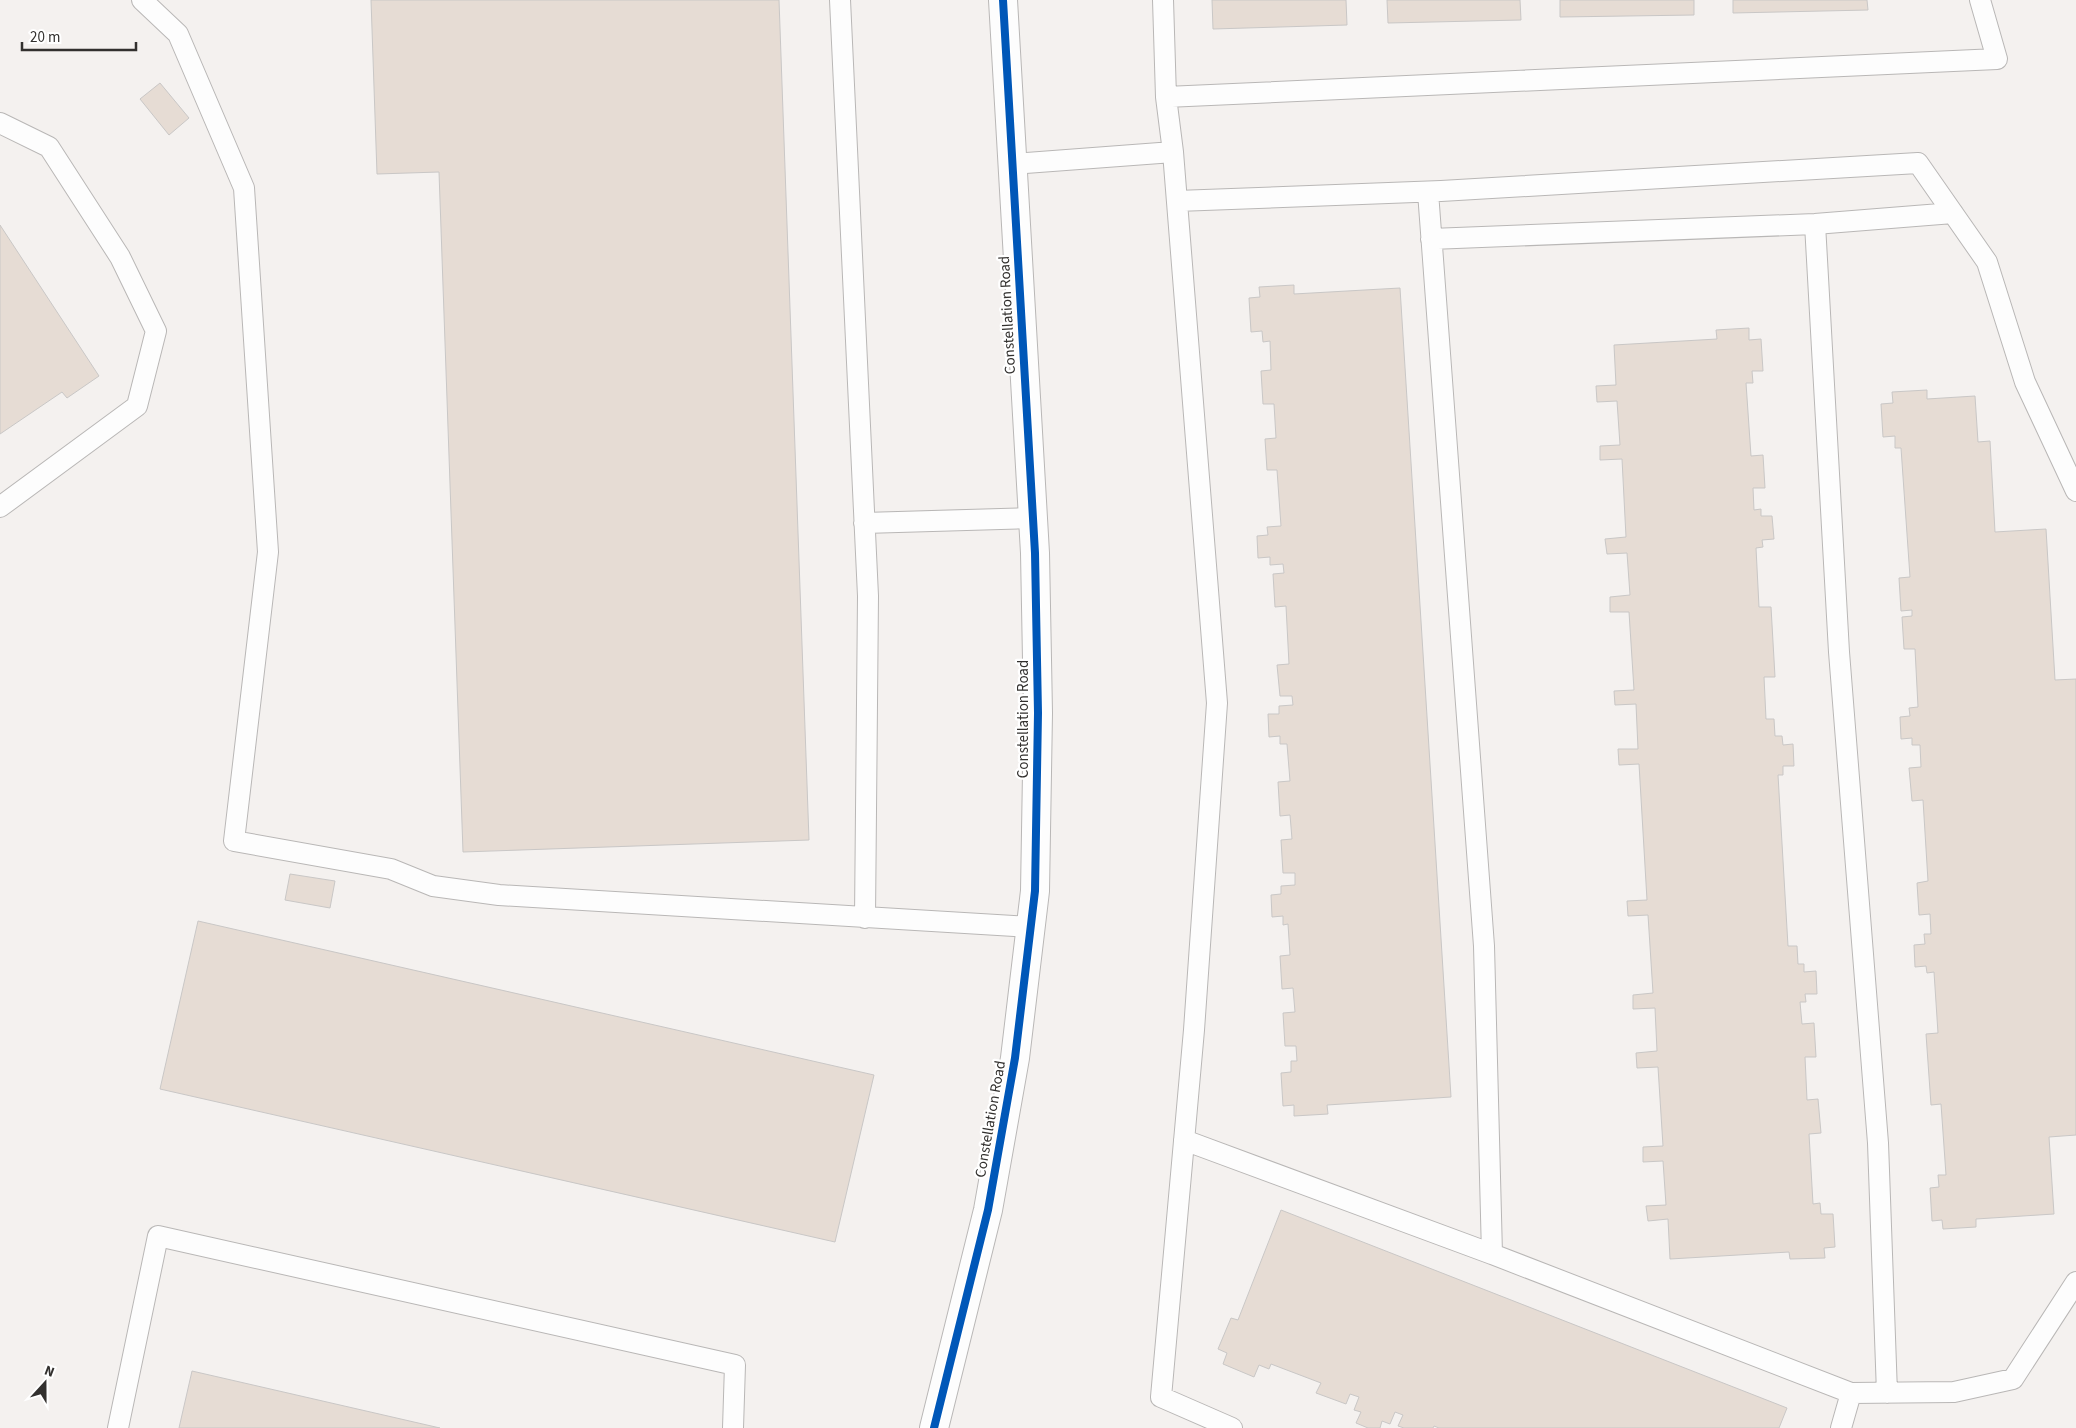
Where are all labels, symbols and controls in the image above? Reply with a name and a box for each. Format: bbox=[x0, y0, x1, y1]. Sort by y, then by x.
scale bar bbox=[22, 20, 136, 52]
text: 20 m bbox=[30, 27, 60, 48]
street label: Constellation Road bbox=[994, 255, 1021, 375]
street label: Constellation Road bbox=[1013, 660, 1034, 778]
street label: Constellation Road bbox=[970, 1059, 1011, 1179]
north arrow bbox=[20, 1358, 70, 1408]
text: N bbox=[41, 1361, 57, 1383]

